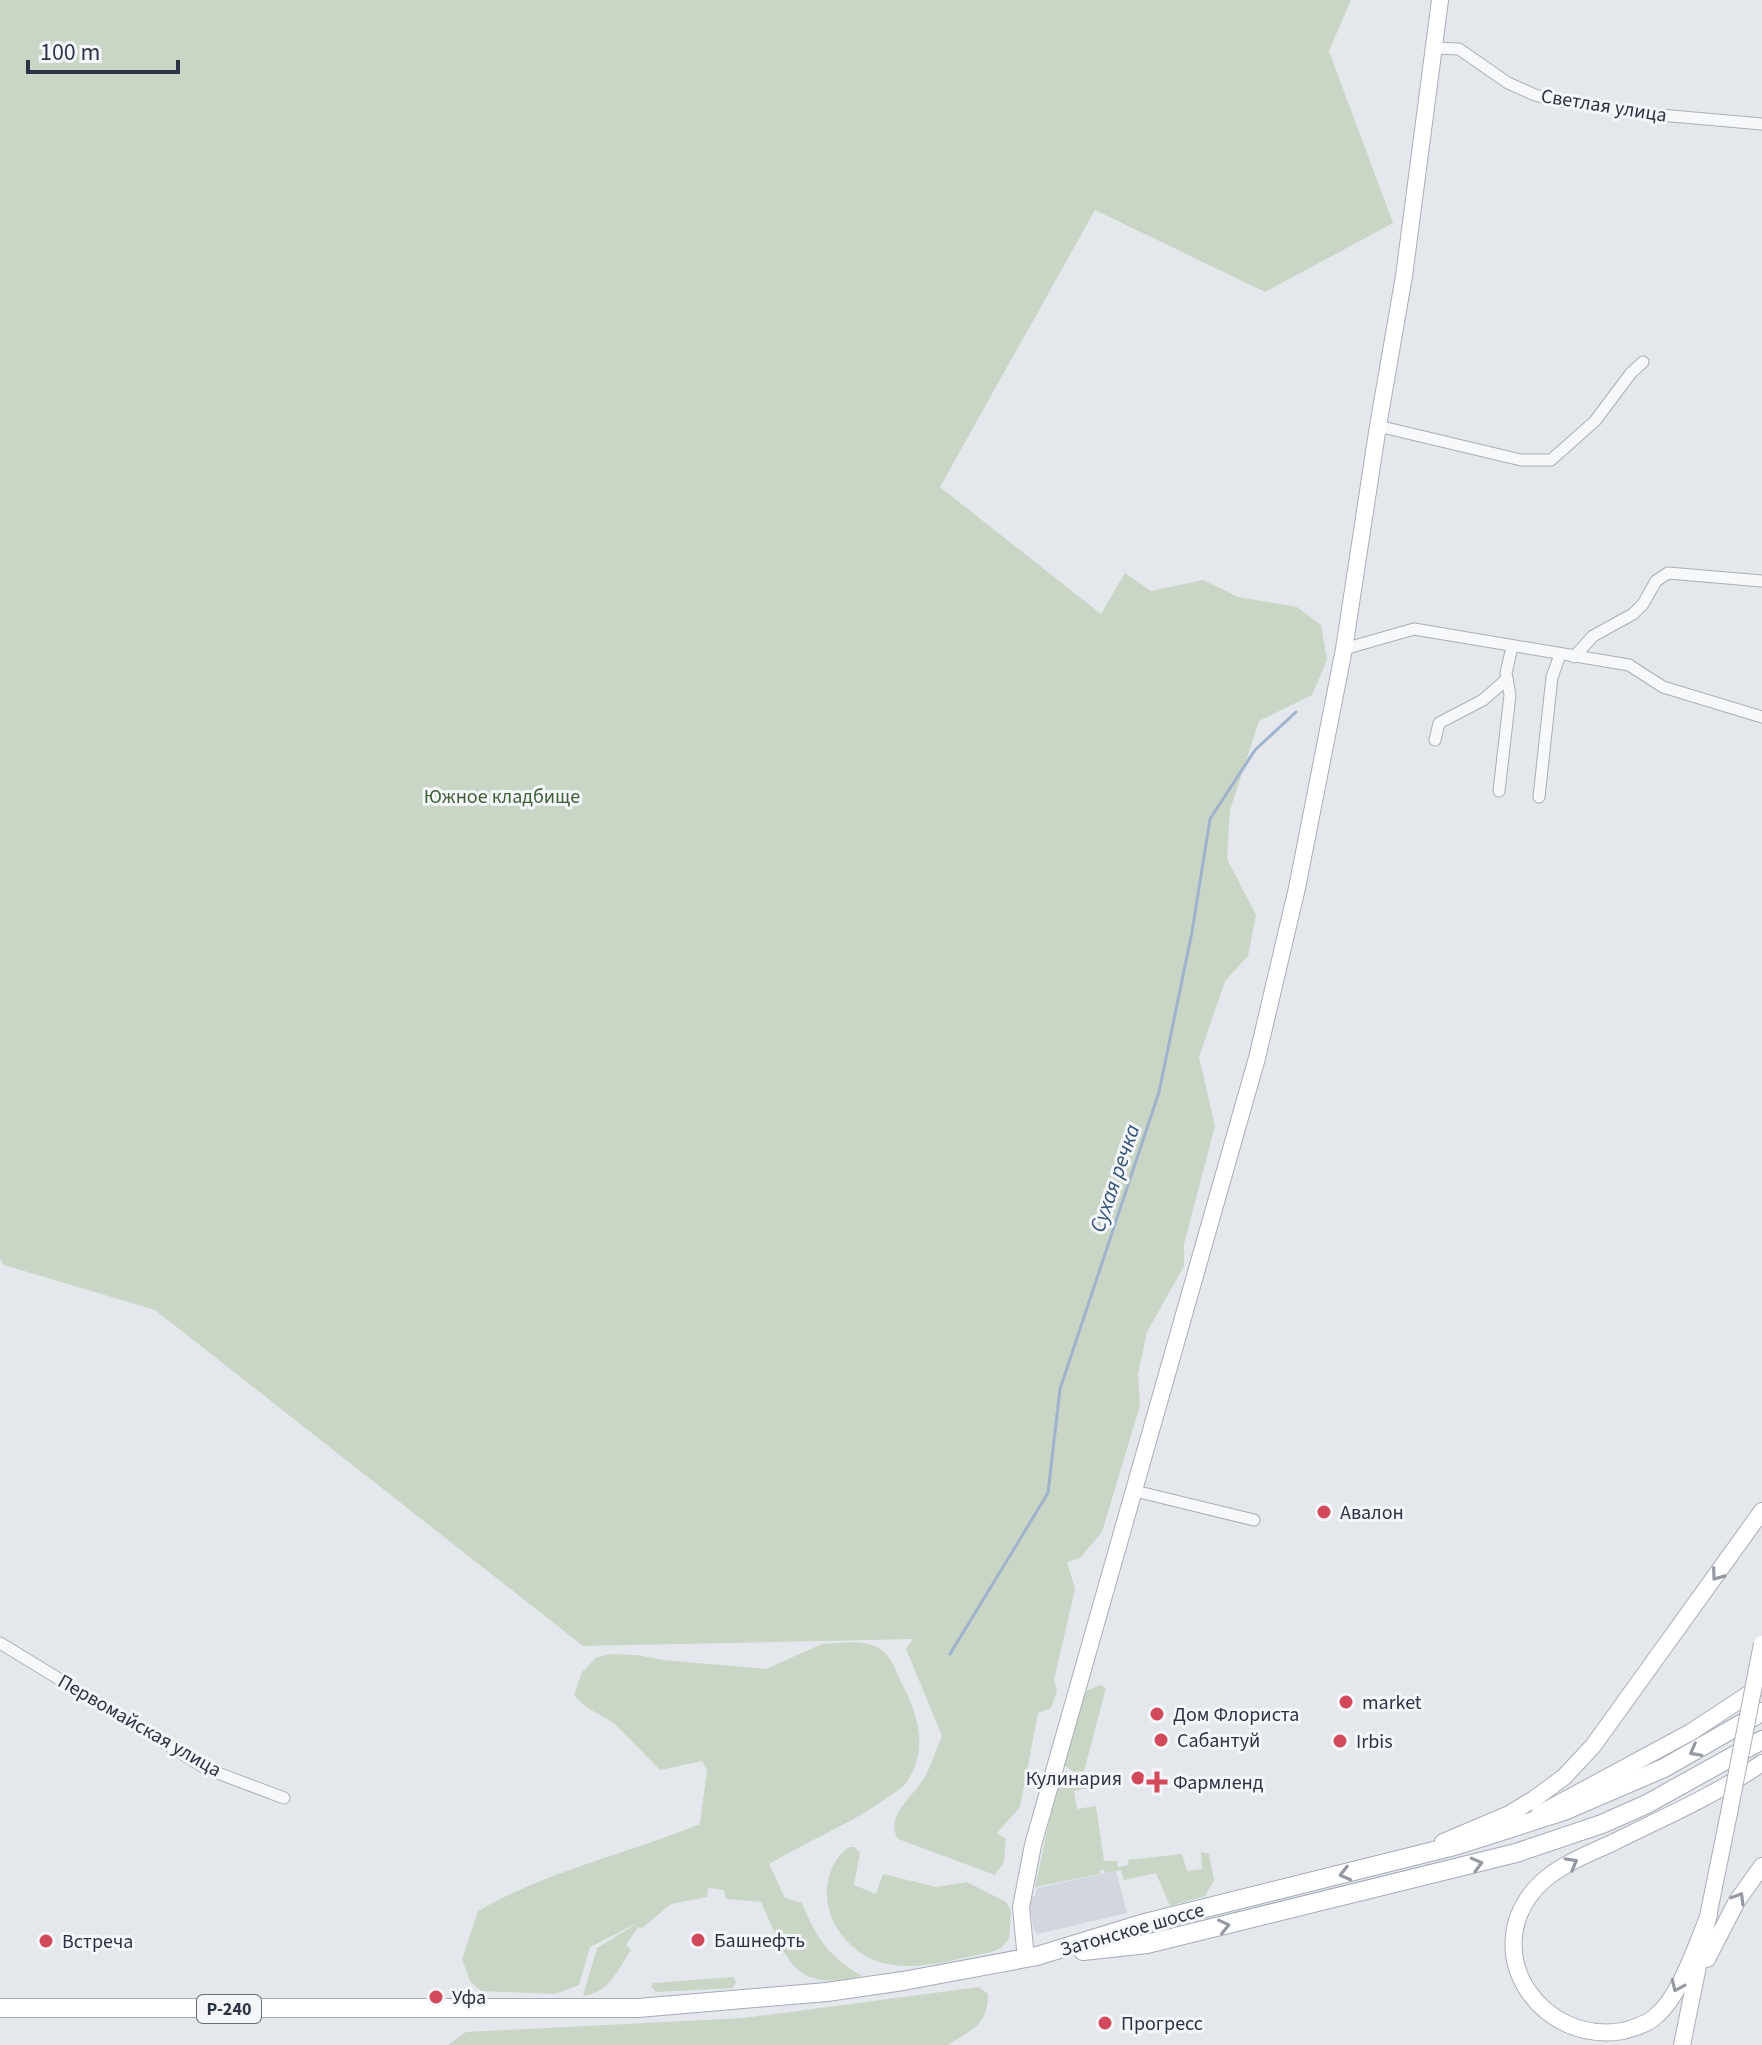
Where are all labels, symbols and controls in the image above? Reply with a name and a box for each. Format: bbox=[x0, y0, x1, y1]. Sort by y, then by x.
scale bar bbox=[28, 24, 178, 74]
text: 100 m bbox=[40, 35, 100, 70]
street label: Светлая улица bbox=[1539, 82, 1669, 130]
park label: Южное кладбище bbox=[424, 783, 580, 811]
water label: Сухая речка bbox=[1081, 1120, 1148, 1237]
place label: Авалон bbox=[1340, 1499, 1404, 1527]
marker: Авалон bbox=[1315, 1503, 1333, 1521]
one-way arrow bbox=[1712, 1566, 1727, 1581]
street label: Первомайская улица bbox=[53, 1668, 226, 1784]
place label: market bbox=[1362, 1689, 1422, 1717]
marker: market bbox=[1337, 1693, 1355, 1711]
place label: Дом Флориста bbox=[1173, 1701, 1299, 1729]
marker: Дом Флориста bbox=[1148, 1705, 1166, 1723]
place label: Сабантуй bbox=[1177, 1727, 1260, 1755]
place label: Irbis bbox=[1356, 1728, 1393, 1756]
marker: Сабантуй bbox=[1152, 1731, 1170, 1749]
marker: Irbis bbox=[1331, 1732, 1349, 1750]
one-way arrow bbox=[1688, 1742, 1703, 1757]
place label: Кулинария bbox=[1026, 1765, 1122, 1793]
marker: Кулинария bbox=[1129, 1769, 1147, 1787]
place label: Фармленд bbox=[1173, 1769, 1264, 1797]
marker: Фармленд bbox=[1148, 1773, 1166, 1791]
one-way arrow bbox=[1469, 1856, 1483, 1873]
one-way arrow bbox=[1563, 1857, 1578, 1873]
one-way arrow bbox=[1339, 1865, 1352, 1882]
one-way arrow bbox=[1730, 1892, 1745, 1907]
street label: Затонское шоссе bbox=[1057, 1896, 1208, 1964]
one-way arrow bbox=[1217, 1918, 1230, 1935]
place label: Башнефть bbox=[714, 1927, 805, 1955]
place label: Встреча bbox=[62, 1928, 133, 1956]
marker: Башнефть bbox=[689, 1931, 707, 1949]
marker: Встреча bbox=[37, 1932, 55, 1950]
one-way arrow bbox=[1671, 1978, 1687, 1992]
place label: Уфа bbox=[452, 1984, 486, 2012]
marker: Уфа bbox=[427, 1988, 445, 2006]
road number: Р-240 bbox=[197, 1995, 261, 2023]
place label: Прогресс bbox=[1121, 2010, 1203, 2038]
marker: Прогресс bbox=[1096, 2014, 1114, 2032]

